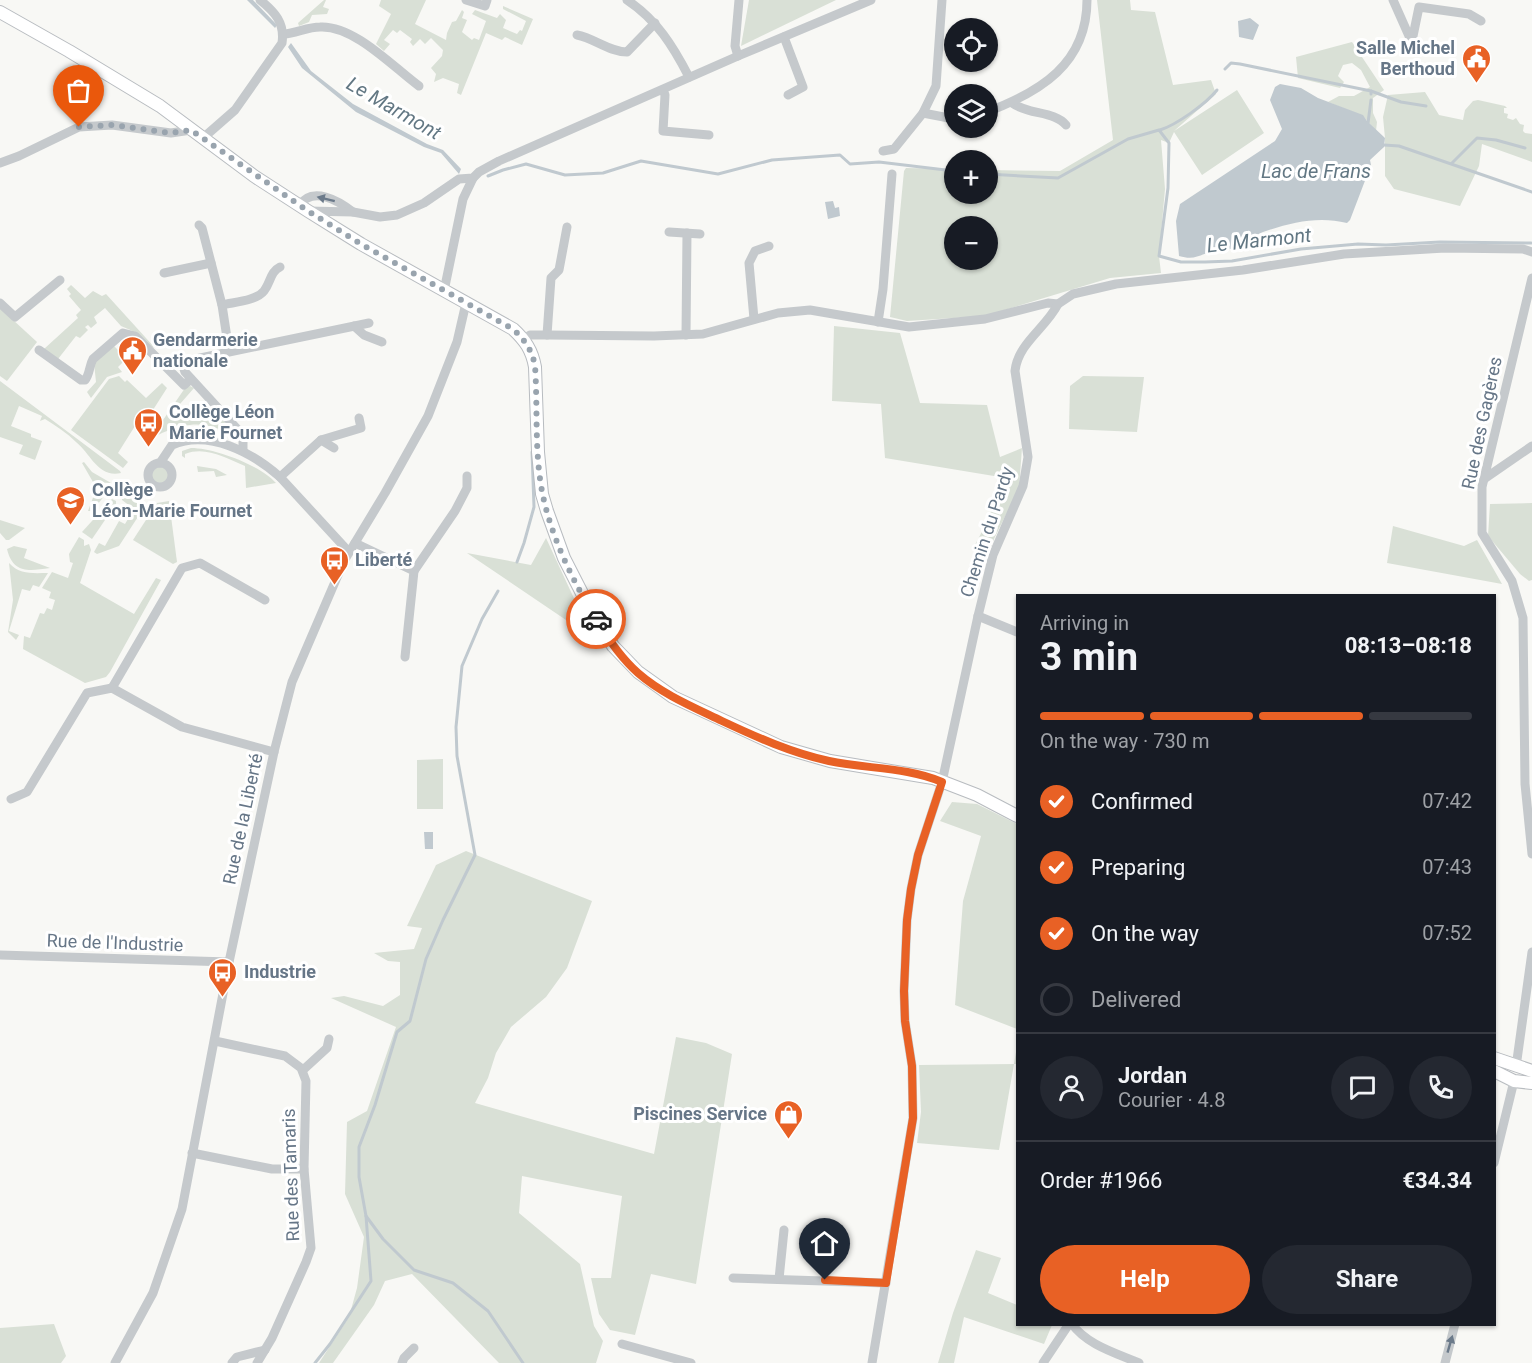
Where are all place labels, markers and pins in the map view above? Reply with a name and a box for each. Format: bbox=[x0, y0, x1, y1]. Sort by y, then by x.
place label: Salle Michel Berthoud bbox=[1356, 37, 1455, 79]
public building icon: Salle Michel Berthoud bbox=[1460, 42, 1492, 84]
pin bbox=[53, 65, 104, 127]
place label: Gendarmerie nationale bbox=[153, 329, 258, 371]
public building icon: Gendarmerie nationale bbox=[116, 334, 148, 376]
place label: Collège Léon Marie Fournet bbox=[169, 401, 282, 443]
bus stop icon: Collège Léon Marie Fournet bbox=[132, 406, 164, 448]
place label: Collège Léon-Marie Fournet bbox=[92, 479, 252, 521]
school or university icon: Collège Léon-Marie Fournet bbox=[55, 484, 87, 526]
bus stop icon: Liberté bbox=[318, 544, 350, 586]
place label: Liberté bbox=[355, 549, 412, 570]
bus stop icon: Industrie bbox=[207, 956, 239, 998]
place label: Industrie bbox=[244, 961, 316, 982]
shop icon: Piscines Service bbox=[772, 1098, 804, 1140]
place label: Piscines Service bbox=[633, 1103, 767, 1124]
pin bbox=[799, 1218, 850, 1280]

